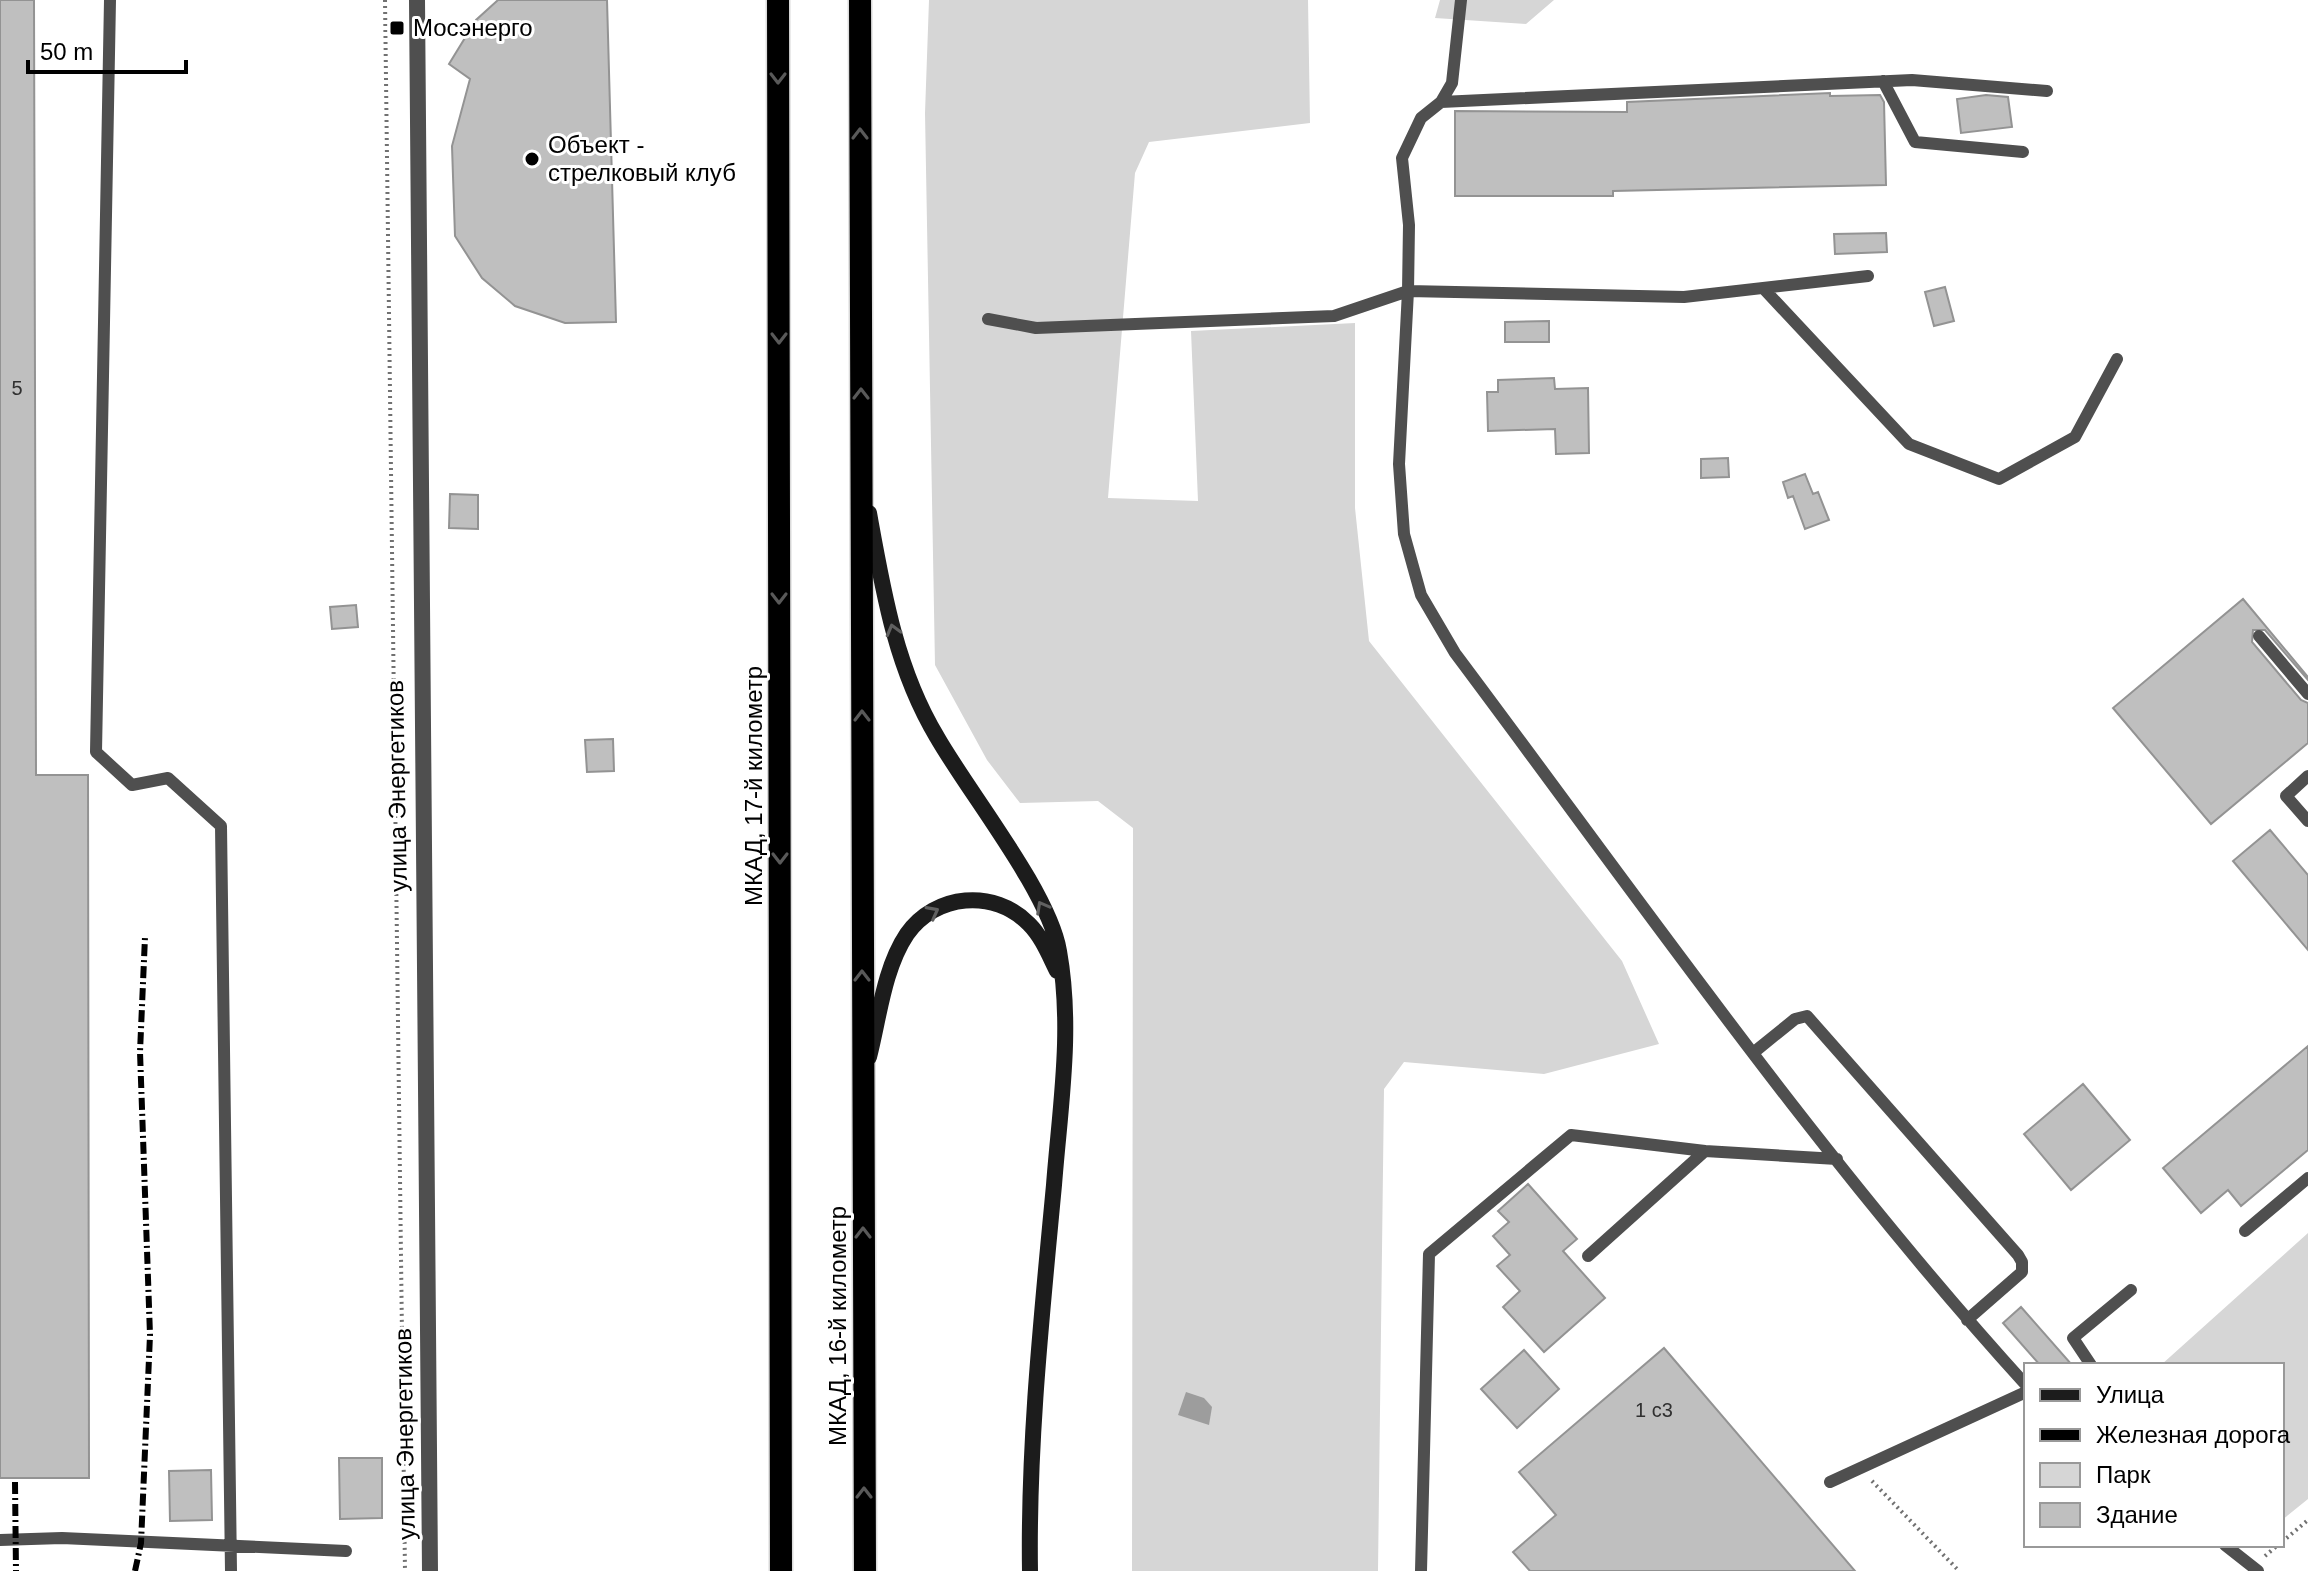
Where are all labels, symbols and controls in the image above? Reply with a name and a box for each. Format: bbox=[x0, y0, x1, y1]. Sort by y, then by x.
place label: Мосэнерго bbox=[413, 14, 533, 41]
marker: Мосэнерго bbox=[388, 19, 406, 37]
scale bar bbox=[28, 24, 186, 74]
text: 50 m bbox=[40, 38, 93, 65]
one-way arrow bbox=[769, 72, 787, 85]
one-way arrow bbox=[851, 127, 869, 140]
place label: Объект - стрелковый клуб bbox=[548, 131, 736, 186]
marker: Объект - стрелковый клуб bbox=[523, 150, 541, 168]
one-way arrow bbox=[770, 332, 788, 345]
house number: 5 bbox=[11, 377, 23, 399]
one-way arrow bbox=[852, 387, 870, 400]
one-way arrow bbox=[770, 592, 788, 605]
one-way arrow bbox=[886, 623, 902, 637]
street label: МКАД, 17-й километр bbox=[740, 666, 767, 906]
street label: улица Энергетиков bbox=[381, 680, 412, 892]
one-way arrow bbox=[853, 709, 871, 722]
one-way arrow bbox=[771, 852, 789, 865]
one-way arrow bbox=[1036, 901, 1051, 915]
one-way arrow bbox=[925, 906, 939, 921]
one-way arrow bbox=[853, 969, 871, 982]
street label: МКАД, 16-й километр bbox=[824, 1206, 851, 1446]
one-way arrow bbox=[854, 1226, 872, 1239]
street label: улица Энергетиков bbox=[389, 1328, 420, 1540]
legend bbox=[2024, 1363, 2284, 1547]
text: Улица bbox=[2096, 1381, 2165, 1408]
house number: 1 с3 bbox=[1635, 1399, 1673, 1421]
text: Железная дорога bbox=[2096, 1421, 2291, 1448]
text: Парк bbox=[2096, 1461, 2151, 1488]
one-way arrow bbox=[855, 1486, 873, 1499]
text: Здание bbox=[2096, 1501, 2178, 1528]

